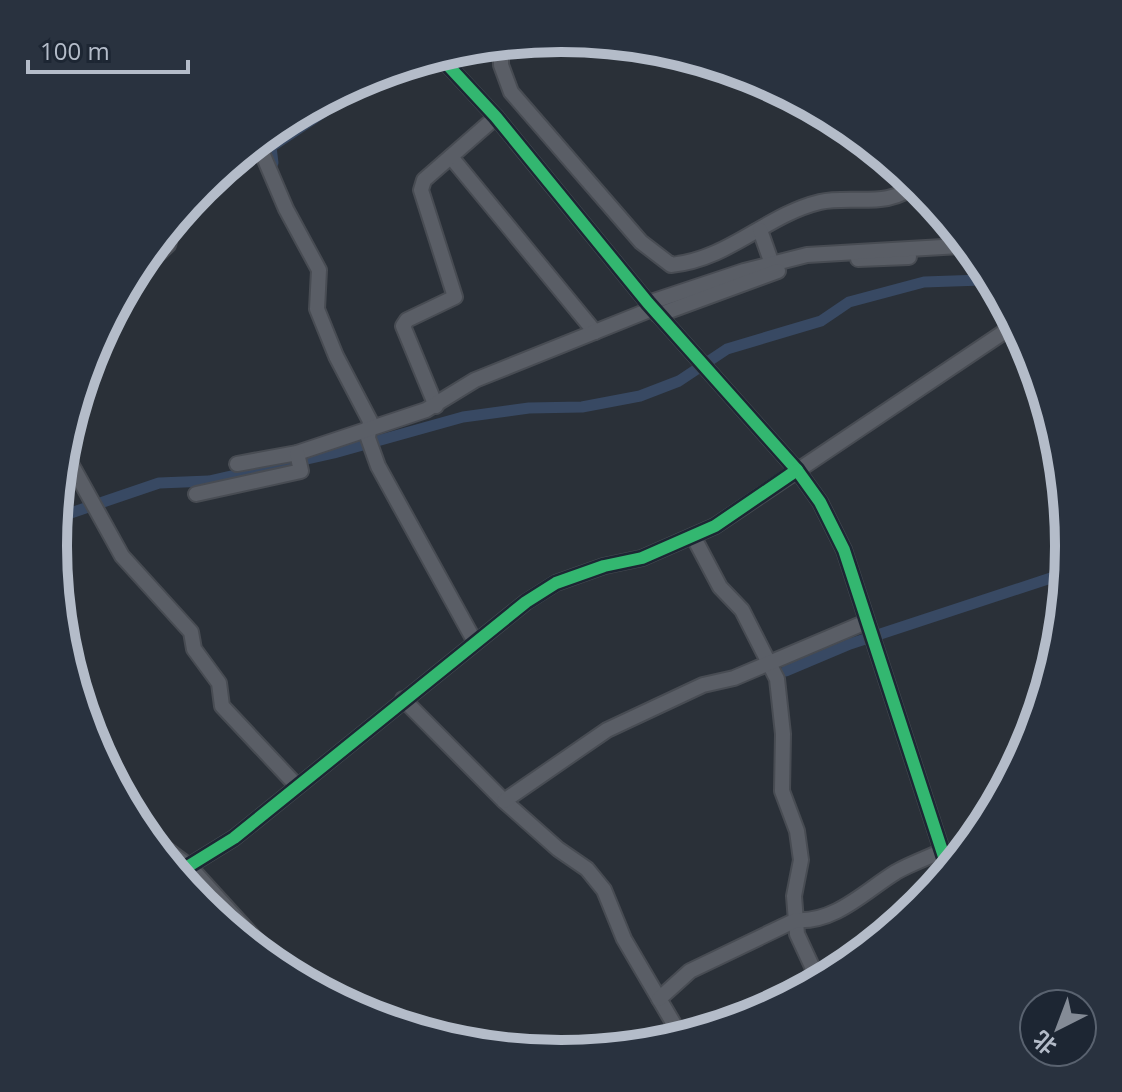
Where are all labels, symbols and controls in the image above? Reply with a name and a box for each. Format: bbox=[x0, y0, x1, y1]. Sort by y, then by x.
scale bar bbox=[28, 24, 188, 74]
text: 100 m bbox=[40, 34, 110, 67]
north arrow bbox=[1018, 988, 1098, 1068]
text: 北 bbox=[1026, 1025, 1062, 1062]

